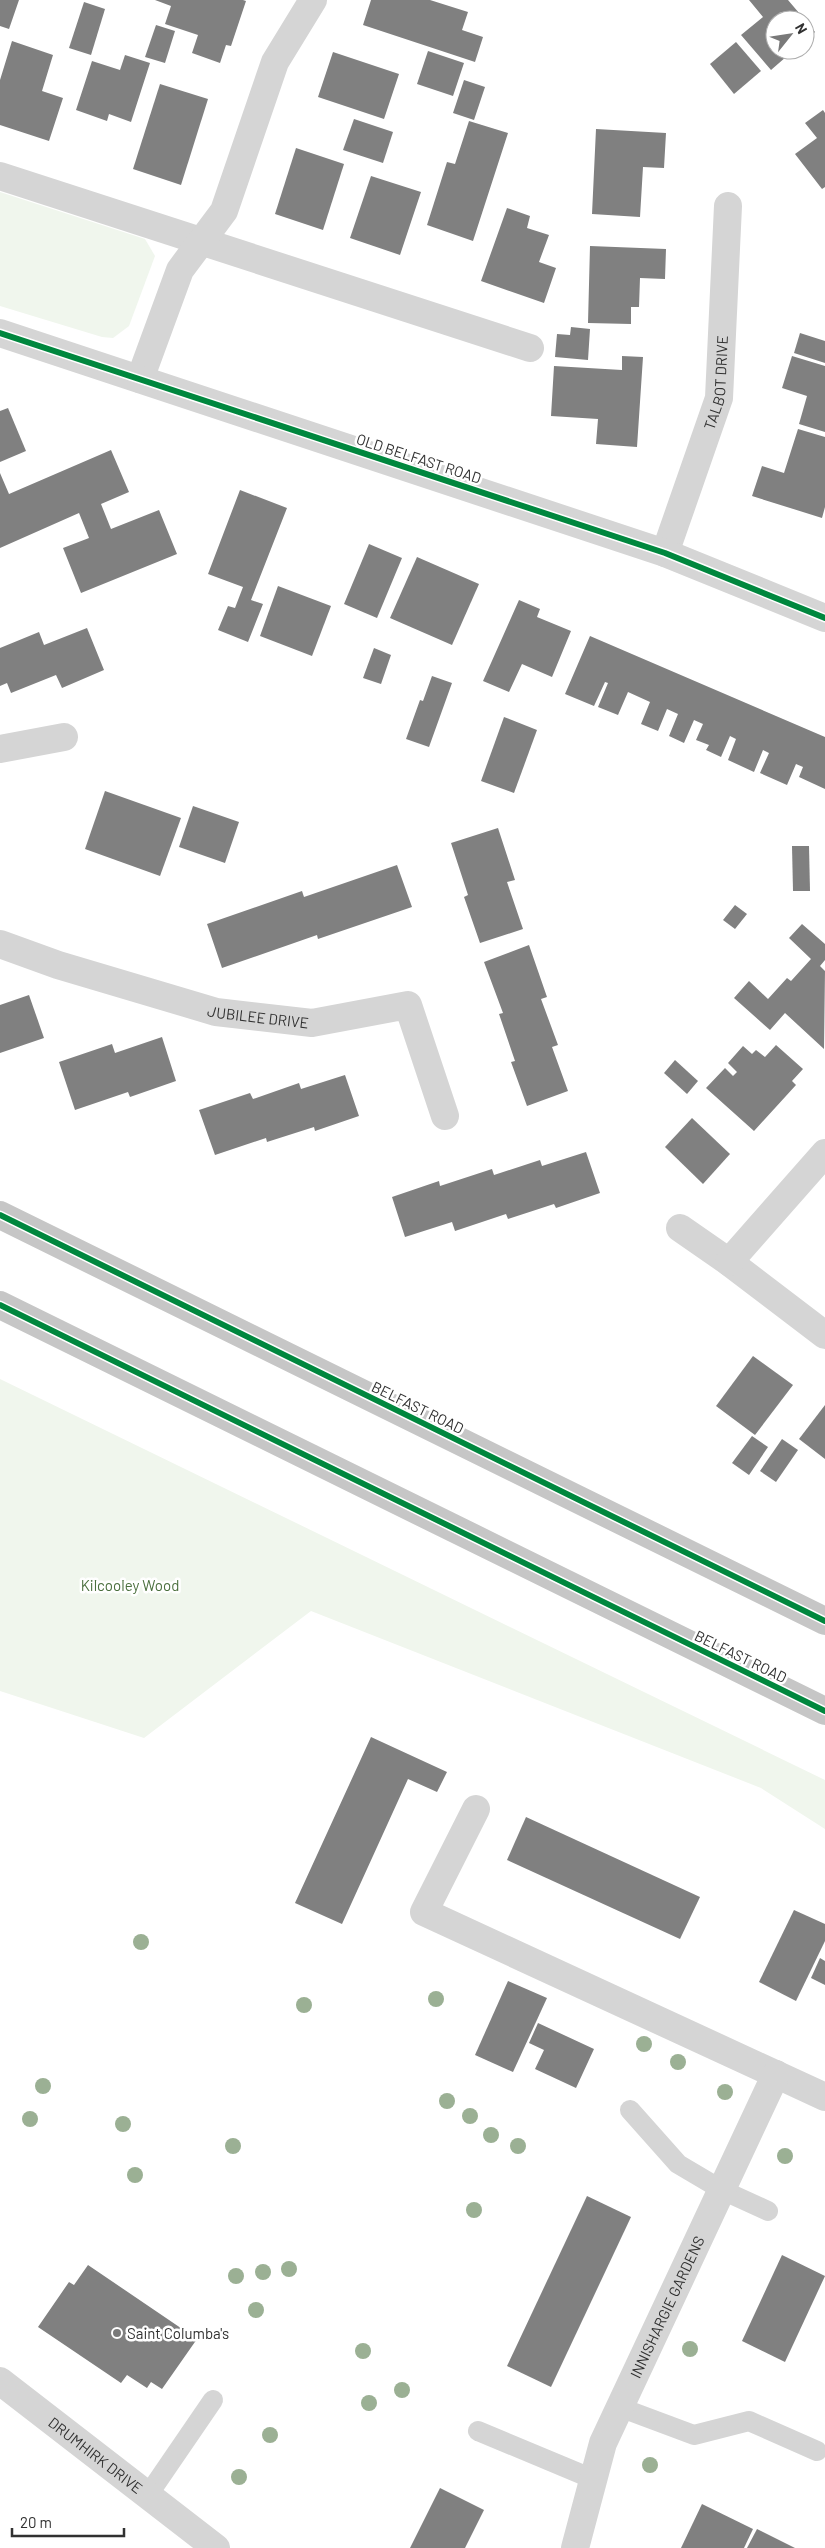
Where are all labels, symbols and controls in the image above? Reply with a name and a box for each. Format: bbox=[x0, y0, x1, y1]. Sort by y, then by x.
north arrow bbox=[765, 10, 815, 60]
text: N bbox=[792, 20, 811, 37]
street label: TALBOT DRIVE bbox=[700, 335, 731, 432]
street label: OLD BELFAST ROAD bbox=[354, 429, 484, 487]
street label: JUBILEE DRIVE bbox=[206, 1001, 310, 1032]
street label: BELFAST ROAD bbox=[369, 1377, 467, 1437]
park label: Kilcooley Wood bbox=[81, 1576, 179, 1594]
street label: BELFAST ROAD bbox=[692, 1626, 790, 1686]
street label: INNISHARGIE GARDENS bbox=[626, 2233, 708, 2381]
place label: Saint Columba's bbox=[127, 2324, 229, 2342]
marker: Saint Columba's bbox=[111, 2327, 123, 2339]
street label: DRUMHIRK DRIVE bbox=[45, 2413, 146, 2497]
scale bar bbox=[12, 2506, 125, 2538]
text: 20 m bbox=[20, 2513, 52, 2531]

